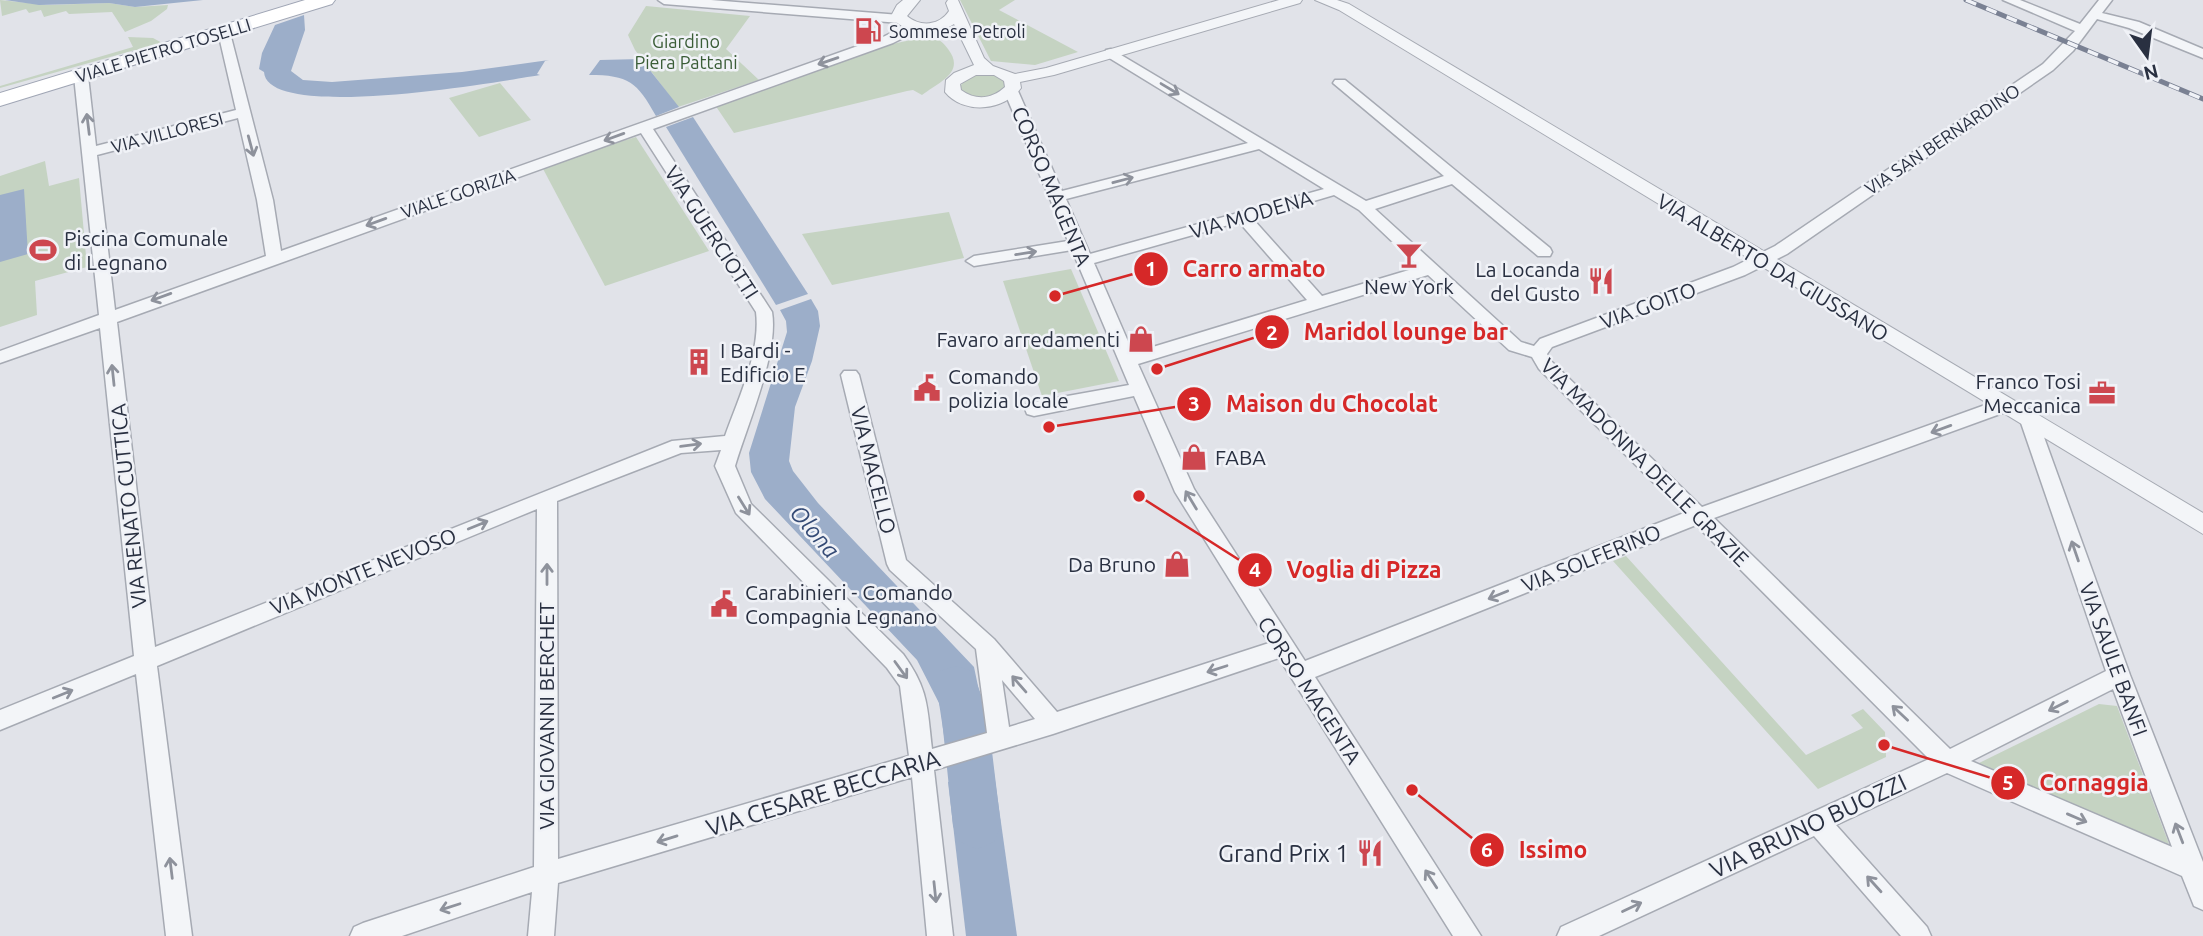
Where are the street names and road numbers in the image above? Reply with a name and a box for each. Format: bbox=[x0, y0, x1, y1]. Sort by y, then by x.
street label: VIALE PIETRO TOSELLI bbox=[73, 14, 253, 86]
street label: VIA SAN BERNARDINO bbox=[1861, 80, 2023, 198]
street label: CORSO MAGENTA bbox=[1008, 103, 1097, 270]
street label: VIA VILLORESI bbox=[109, 107, 225, 157]
street label: VIA GUERCIOTTI bbox=[660, 161, 764, 303]
street label: VIALE GORIZIA bbox=[398, 164, 518, 222]
street label: VIA MODENA bbox=[1187, 185, 1316, 243]
street label: VIA ALBERTO DA GIUSSANO bbox=[1653, 188, 1893, 346]
street label: VIA GOITO bbox=[1597, 277, 1699, 333]
street label: VIA MADONNA DELLE GRAZIE bbox=[1536, 353, 1754, 571]
street label: VIA RENATO CUTTICA bbox=[105, 402, 151, 609]
street label: VIA MACELLO bbox=[847, 404, 901, 536]
street label: VIA SOLFERINO bbox=[1518, 519, 1664, 597]
street label: VIA MONTE NEVOSO bbox=[266, 523, 460, 619]
street label: VIA SAULE BANFI bbox=[2075, 579, 2153, 739]
street label: VIA GIOVANNI BERCHET bbox=[534, 602, 558, 830]
street label: CORSO MAGENTA bbox=[1253, 612, 1367, 768]
street label: VIA CESARE BECCARIA bbox=[703, 744, 944, 841]
street label: VIA BRUNO BUOZZI bbox=[1705, 769, 1911, 883]

